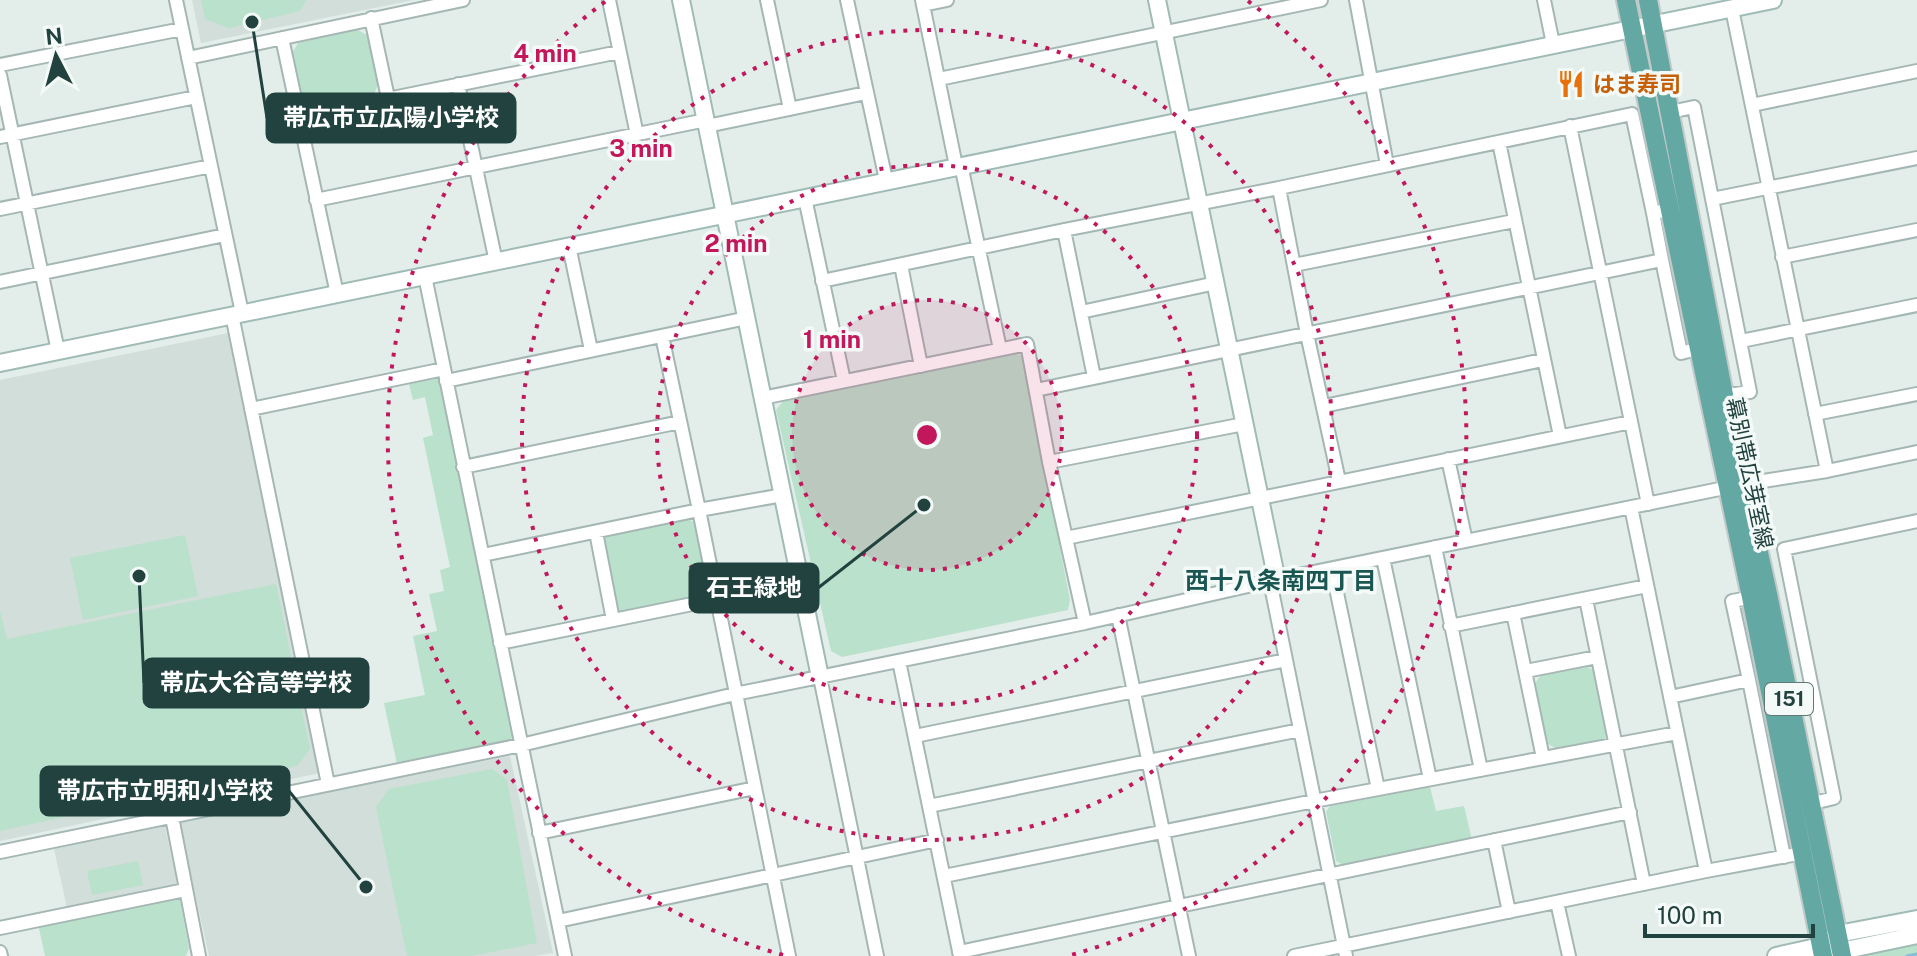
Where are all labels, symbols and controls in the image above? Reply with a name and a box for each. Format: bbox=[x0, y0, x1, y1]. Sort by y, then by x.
north arrow bbox=[16, 16, 96, 96]
text: N bbox=[44, 22, 64, 50]
text: 4 min bbox=[513, 39, 577, 67]
restaurant icon: はま寿司 bbox=[1556, 69, 1586, 99]
place label: はま寿司 bbox=[1593, 71, 1681, 97]
callout: 帯広市立広陽小学校 bbox=[267, 94, 515, 142]
text: 帯広市立広陽小学校 bbox=[283, 103, 499, 131]
text: 3 min bbox=[609, 134, 673, 162]
text: 2 min bbox=[705, 229, 767, 257]
text: 1 min bbox=[803, 325, 861, 353]
street label: 幕別帯広芽室線 bbox=[1721, 395, 1779, 551]
centre of rings bbox=[913, 421, 941, 449]
callout: 石王緑地 bbox=[690, 564, 818, 612]
district label: 西十八条南四丁目 bbox=[1185, 566, 1377, 594]
text: 石王緑地 bbox=[706, 573, 802, 601]
callout: 帯広大谷高等学校 bbox=[144, 659, 368, 707]
text: 帯広大谷高等学校 bbox=[160, 668, 352, 696]
road number: 151 bbox=[1765, 683, 1813, 715]
callout: 帯広市立明和小学校 bbox=[41, 767, 289, 815]
text: 帯広市立明和小学校 bbox=[57, 776, 273, 804]
scale bar bbox=[1645, 888, 1813, 938]
text: 100 m bbox=[1657, 901, 1723, 929]

